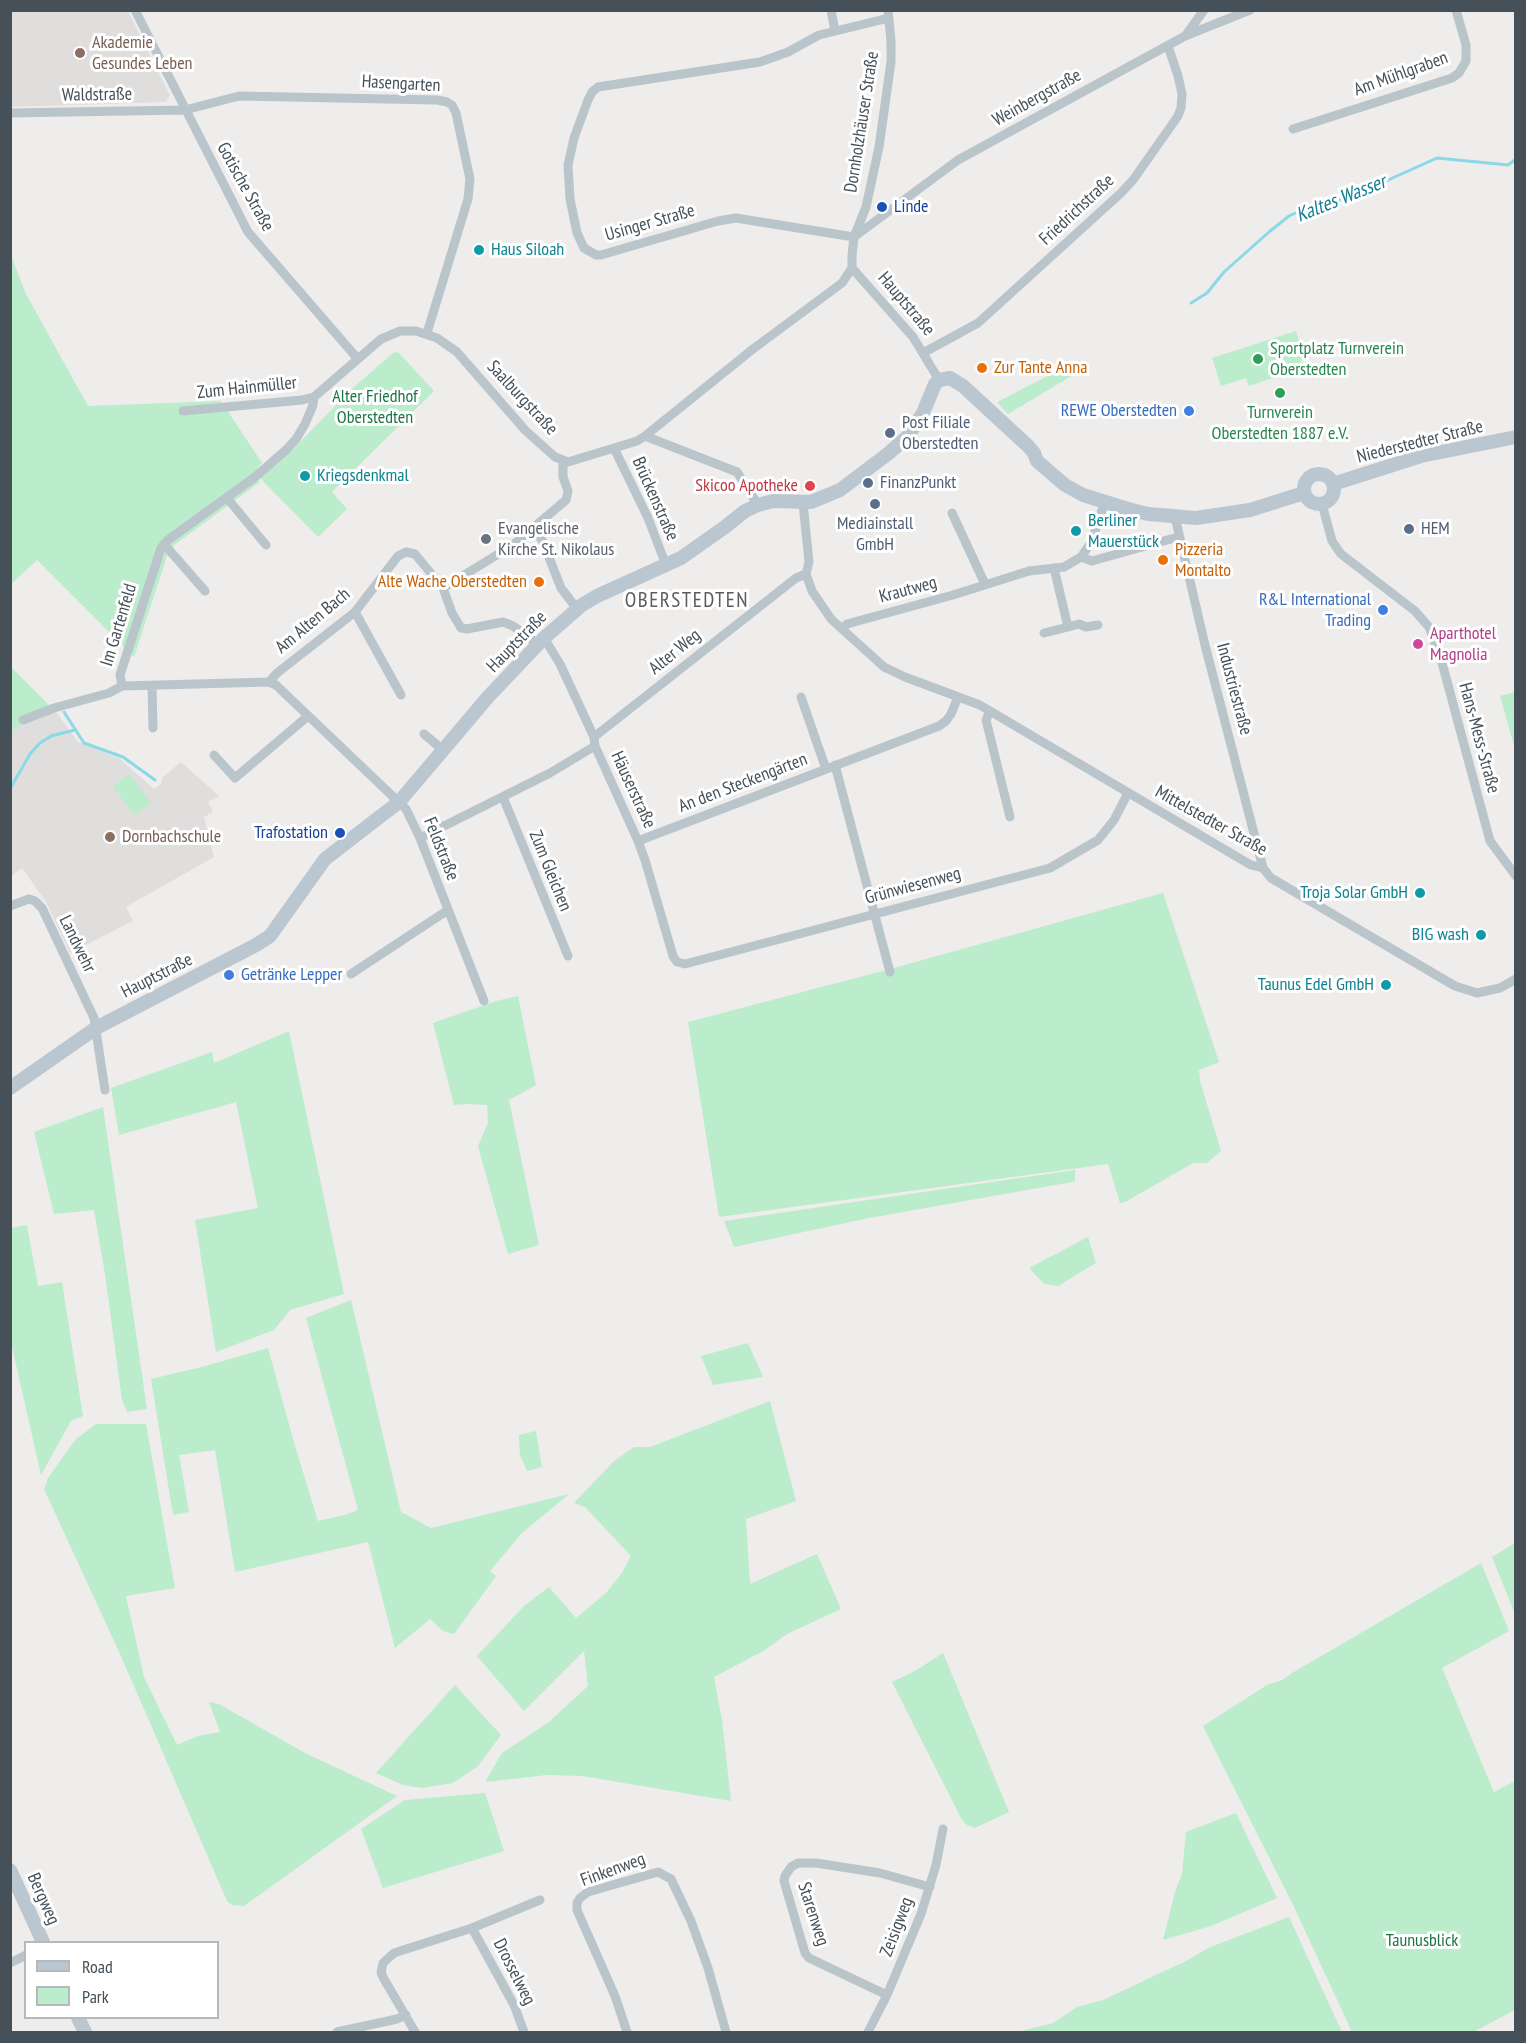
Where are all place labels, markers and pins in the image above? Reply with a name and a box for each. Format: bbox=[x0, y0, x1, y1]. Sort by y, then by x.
place label: Akademie Gesundes Leben bbox=[92, 32, 192, 74]
marker: Akademie Gesundes Leben bbox=[73, 46, 87, 60]
place label: Linde bbox=[894, 196, 929, 218]
marker: Linde bbox=[875, 200, 889, 214]
place label: Haus Siloah bbox=[491, 239, 564, 261]
marker: Haus Siloah bbox=[472, 243, 486, 257]
place label: Sportplatz Turnverein Oberstedten bbox=[1270, 338, 1404, 380]
marker: Sportplatz Turnverein Oberstedten bbox=[1251, 352, 1265, 366]
place label: Zur Tante Anna bbox=[994, 357, 1087, 379]
marker: Zur Tante Anna bbox=[975, 361, 989, 375]
marker: Turnverein Oberstedten 1887 e.V. bbox=[1273, 386, 1287, 400]
place label: REWE Oberstedten bbox=[1061, 400, 1177, 422]
place label: Turnverein Oberstedten 1887 e.V. bbox=[1212, 402, 1348, 444]
marker: REWE Oberstedten bbox=[1182, 404, 1196, 418]
place label: Post Filiale Oberstedten bbox=[902, 412, 978, 454]
marker: Post Filiale Oberstedten bbox=[883, 426, 897, 440]
place label: Kriegsdenkmal bbox=[317, 465, 409, 487]
marker: Kriegsdenkmal bbox=[298, 469, 312, 483]
place label: FinanzPunkt bbox=[880, 472, 956, 494]
place label: Skicoo Apotheke bbox=[695, 475, 798, 497]
marker: FinanzPunkt bbox=[861, 476, 875, 490]
marker: Skicoo Apotheke bbox=[803, 479, 817, 493]
marker: Mediainstall GmbH bbox=[868, 497, 882, 511]
place label: Berliner Mauerstück bbox=[1088, 510, 1159, 552]
place label: Mediainstall GmbH bbox=[837, 513, 913, 556]
place label: Evangelische Kirche St. Nikolaus bbox=[498, 518, 614, 560]
place label: HEM bbox=[1421, 518, 1450, 540]
marker: HEM bbox=[1402, 522, 1416, 536]
marker: Berliner Mauerstück bbox=[1069, 524, 1083, 538]
marker: Evangelische Kirche St. Nikolaus bbox=[479, 532, 493, 546]
place label: Pizzeria Montalto bbox=[1175, 539, 1231, 582]
marker: Pizzeria Montalto bbox=[1156, 553, 1170, 567]
place label: Alte Wache Oberstedten bbox=[378, 571, 527, 593]
marker: Alte Wache Oberstedten bbox=[532, 575, 546, 589]
place label: R&L International Trading bbox=[1259, 589, 1371, 632]
marker: R&L International Trading bbox=[1376, 603, 1390, 617]
place label: Aparthotel Magnolia bbox=[1430, 623, 1496, 666]
marker: Aparthotel Magnolia bbox=[1411, 637, 1425, 651]
place label: Trafostation bbox=[254, 822, 328, 844]
place label: Dornbachschule bbox=[122, 826, 221, 848]
marker: Trafostation bbox=[333, 826, 347, 840]
marker: Dornbachschule bbox=[103, 830, 117, 844]
place label: Troja Solar GmbH bbox=[1300, 882, 1408, 904]
marker: Troja Solar GmbH bbox=[1413, 886, 1427, 900]
place label: BIG wash bbox=[1412, 924, 1469, 946]
marker: BIG wash bbox=[1474, 928, 1488, 942]
place label: Getränke Lepper bbox=[241, 964, 342, 986]
marker: Getränke Lepper bbox=[222, 968, 236, 982]
place label: Taunus Edel GmbH bbox=[1258, 974, 1374, 996]
marker: Taunus Edel GmbH bbox=[1379, 978, 1393, 992]

